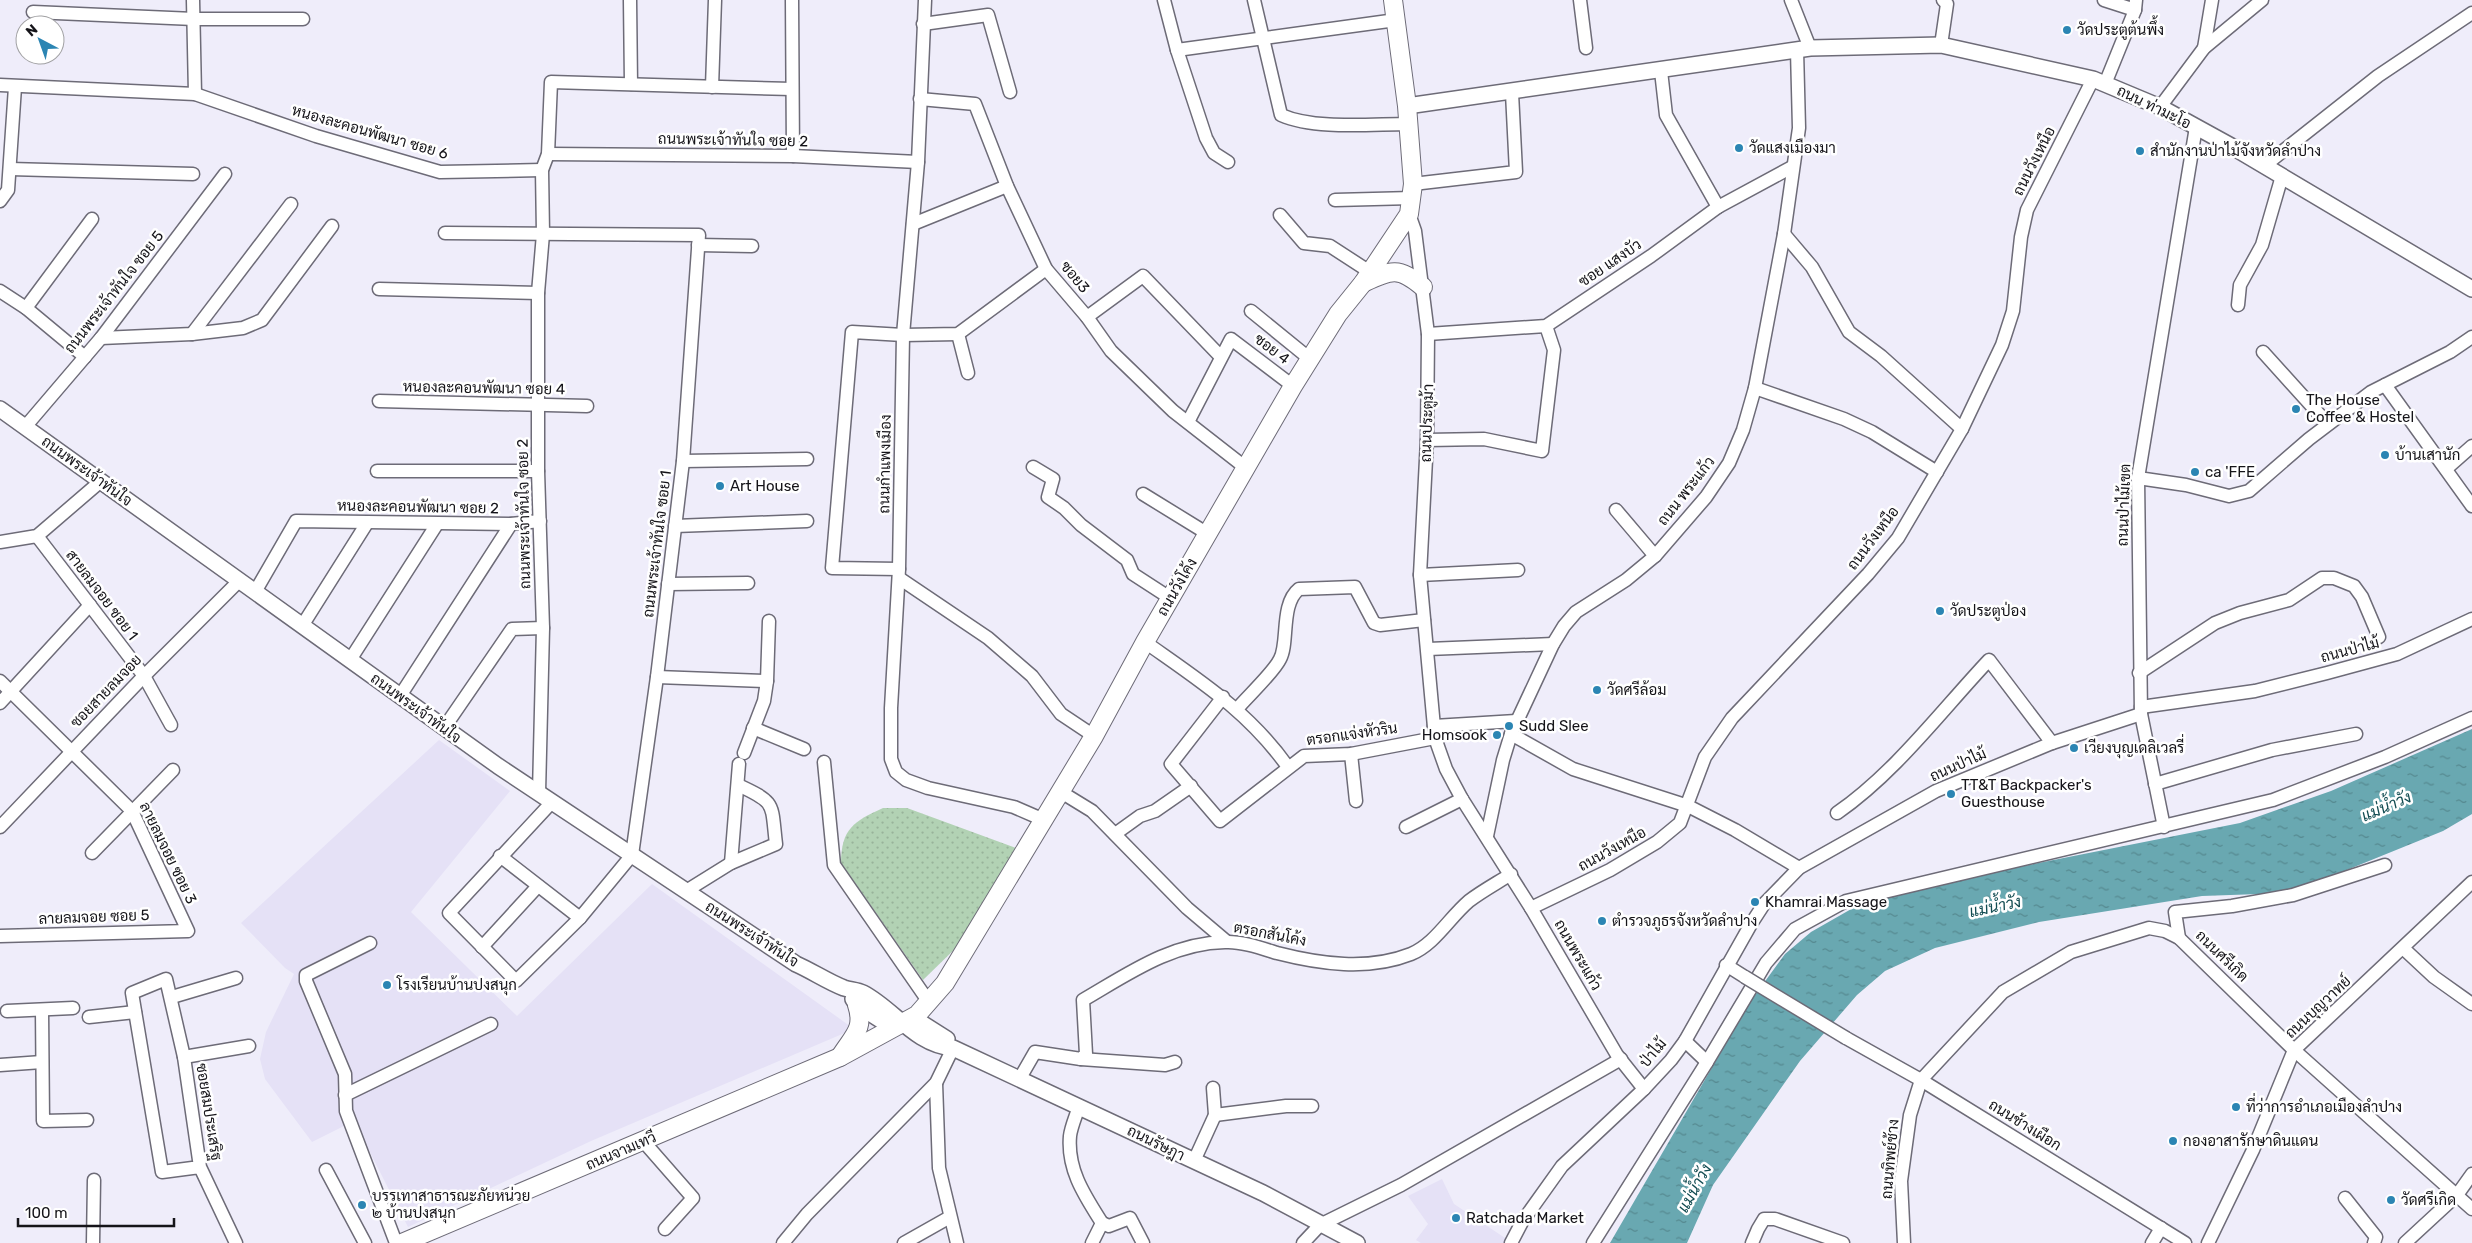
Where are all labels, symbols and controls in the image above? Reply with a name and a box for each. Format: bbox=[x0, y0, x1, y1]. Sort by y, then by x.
north arrow bbox=[15, 15, 65, 65]
place label: วัดประตูต้นพึ้ง bbox=[2077, 15, 2164, 40]
text: N bbox=[22, 21, 41, 40]
marker: วัดประตูต้นพึ้ง bbox=[2061, 24, 2073, 36]
street label: ถนน ท่ามะโอ bbox=[2114, 80, 2194, 133]
street label: หนองละคอนพัฒนา ซอย 6 bbox=[290, 101, 450, 163]
street label: ถนนวังเหนือ bbox=[2008, 123, 2059, 198]
street label: ถนนพระเจ้าทันใจ ซอย 2 bbox=[658, 129, 809, 150]
place label: วัดแสงเมืองมา bbox=[1749, 138, 1836, 157]
place label: สำนักงานป่าไม้จังหวัดลำปาง bbox=[2150, 141, 2321, 160]
marker: วัดแสงเมืองมา bbox=[1733, 142, 1745, 154]
marker: สำนักงานป่าไม้จังหวัดลำปาง bbox=[2134, 145, 2146, 157]
street label: ถนนพระเจ้าทันใจ ซอย 5 bbox=[60, 226, 167, 357]
street label: ซอย แสงบัว bbox=[1575, 235, 1645, 291]
street label: ซอย3 bbox=[1057, 258, 1093, 296]
street label: ซอย 4 bbox=[1251, 330, 1293, 368]
street label: หนองละคอนพัฒนา ซอย 4 bbox=[403, 378, 565, 398]
street label: ถนนประตูม้า bbox=[1416, 383, 1438, 463]
place label: The House Coffee & Hostel bbox=[2306, 391, 2414, 426]
marker: The House Coffee & Hostel bbox=[2290, 403, 2302, 415]
street label: ถนนกำแพงเมือง bbox=[874, 414, 895, 514]
street label: ถนนพระเจ้าทันใจ bbox=[38, 431, 136, 510]
street label: ถนนพระเจ้าทันใจ ซอย 2 bbox=[513, 438, 534, 589]
place label: บ้านเสานัก bbox=[2395, 445, 2460, 464]
marker: บ้านเสานัก bbox=[2379, 449, 2391, 461]
street label: ถนน พระแก้ว bbox=[1653, 452, 1719, 529]
street label: ถนนป่าไม้เขต bbox=[2113, 463, 2134, 547]
place label: ca 'FFE bbox=[2205, 463, 2255, 481]
marker: ca 'FFE bbox=[2189, 466, 2201, 478]
street label: ถนนพระเจ้าทันใจ ซอย 1 bbox=[638, 469, 675, 619]
place label: Art House bbox=[730, 477, 800, 495]
marker: Art House bbox=[714, 480, 726, 492]
street label: หนองละคอนพัฒนา ซอย 2 bbox=[337, 497, 499, 517]
street label: ถนนวังเหนือ bbox=[1842, 502, 1903, 573]
street label: สายลมจอย ซอย 1 bbox=[62, 546, 142, 644]
street label: ถนนวังโค้ง bbox=[1152, 554, 1201, 619]
place label: วัดประตูป่อง bbox=[1950, 601, 2026, 621]
marker: วัดประตูป่อง bbox=[1934, 605, 1946, 617]
street label: ถนนป่าไม้ bbox=[2318, 632, 2382, 666]
street label: ซอยสายลมจอย bbox=[67, 651, 145, 731]
street label: ถนนพระเจ้าทันใจ bbox=[367, 668, 465, 747]
place label: วัดศรีล้อม bbox=[1607, 680, 1667, 699]
marker: วัดศรีล้อม bbox=[1591, 684, 1603, 696]
place label: Sudd Slee bbox=[1519, 717, 1589, 735]
street label: ตรอกแจ่งหัวริน bbox=[1305, 718, 1399, 749]
marker: Sudd Slee bbox=[1503, 720, 1515, 732]
place label: Homsook bbox=[1422, 726, 1487, 744]
marker: Homsook bbox=[1491, 729, 1503, 741]
place label: เวียงบุญเดลิเวลรี่ bbox=[2084, 733, 2184, 759]
marker: เวียงบุญเดลิเวลรี่ bbox=[2068, 742, 2080, 754]
street label: ถนนป่าไม้ bbox=[1927, 743, 1990, 785]
place label: TT&T Backpacker's Guesthouse bbox=[1961, 776, 2092, 811]
water label: แม่น้ำวัง bbox=[2356, 783, 2414, 825]
marker: TT&T Backpacker's Guesthouse bbox=[1945, 788, 1957, 800]
street label: ลายลมจอย ซอย 3 bbox=[136, 799, 200, 907]
street label: ถนนวังเหนือ bbox=[1574, 822, 1649, 875]
water label: แม่น้ำวัง bbox=[1966, 887, 2023, 921]
place label: Khamrai Massage bbox=[1765, 893, 1887, 911]
street label: ถนนพระเจ้าทันใจ bbox=[702, 896, 803, 971]
marker: Khamrai Massage bbox=[1749, 896, 1761, 908]
street label: ลายลมจอย ซอย 5 bbox=[38, 906, 150, 928]
place label: ตำรวจภูธรจังหวัดลำปาง bbox=[1612, 912, 1757, 931]
marker: ตำรวจภูธรจังหวัดลำปาง bbox=[1596, 915, 1608, 927]
street label: ถนนพระแก้ว bbox=[1550, 916, 1606, 994]
street label: ตรอกสันโค้ง bbox=[1232, 917, 1308, 950]
street label: ถนนศรีเกิด bbox=[2192, 926, 2253, 986]
street label: ถนนบุญวาทย์ bbox=[2281, 971, 2356, 1043]
place label: โรงเรียนบ้านปงสนุก bbox=[396, 975, 517, 996]
marker: โรงเรียนบ้านปงสนุก bbox=[381, 979, 393, 991]
street label: ป่าไม้ bbox=[1635, 1033, 1671, 1071]
street label: ซอยสมประเสริฐ bbox=[191, 1062, 226, 1162]
place label: ที่ว่าการอำเภอเมืองลำปาง bbox=[2246, 1092, 2402, 1116]
street label: ถนนช้างเผือก bbox=[1985, 1095, 2065, 1154]
marker: ที่ว่าการอำเภอเมืองลำปาง bbox=[2230, 1101, 2242, 1113]
street label: ถนนทิพย์ช้าง bbox=[1877, 1118, 1902, 1200]
street label: ถนนรัษฎา bbox=[1124, 1121, 1188, 1166]
street label: ถนนจามเทวี bbox=[583, 1127, 659, 1174]
place label: กองอาสารักษาดินแดน bbox=[2183, 1132, 2318, 1150]
marker: กองอาสารักษาดินแดน bbox=[2167, 1135, 2179, 1147]
water label: แม่น้ำวัง bbox=[1669, 1158, 1715, 1216]
place label: บรรเทาสาธารณะภัยหน่วย ๒ บ้านปงสนุก bbox=[372, 1186, 530, 1224]
place label: วัดศรีเกิด bbox=[2401, 1190, 2456, 1209]
marker: วัดศรีเกิด bbox=[2385, 1194, 2397, 1206]
scale bar bbox=[18, 1196, 174, 1228]
marker: บรรเทาสาธารณะภัยหน่วย ๒ บ้านปงสนุก bbox=[356, 1199, 368, 1211]
text: 100 m bbox=[25, 1204, 67, 1222]
place label: Ratchada Market bbox=[1466, 1209, 1584, 1227]
marker: Ratchada Market bbox=[1450, 1212, 1462, 1224]

